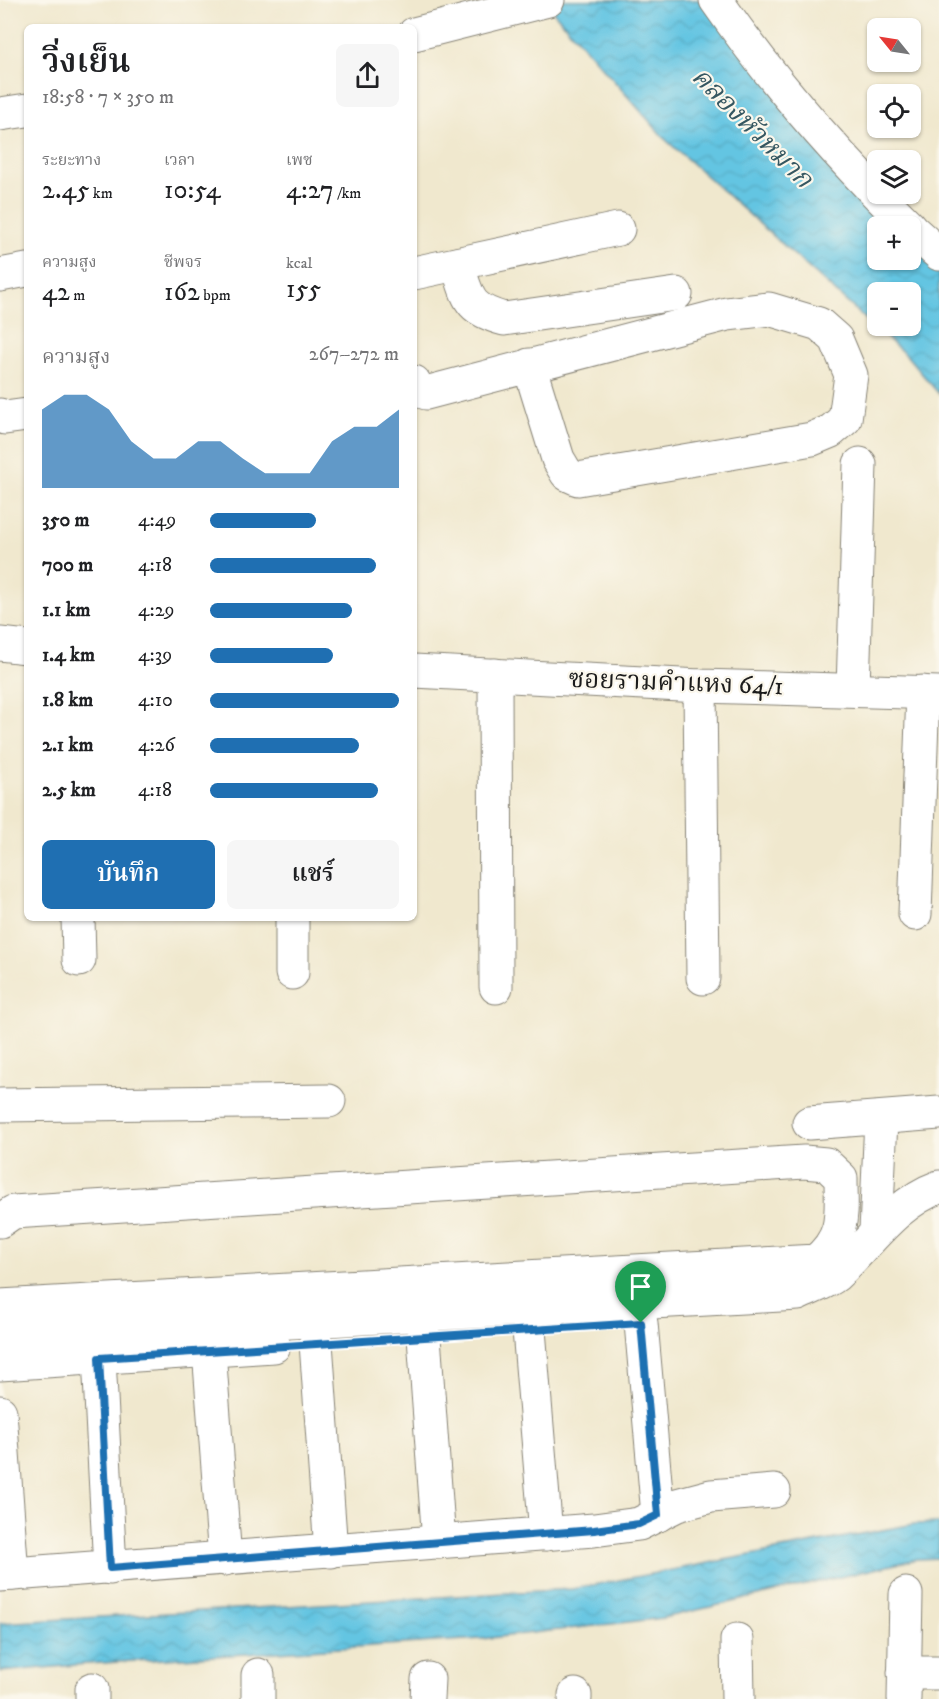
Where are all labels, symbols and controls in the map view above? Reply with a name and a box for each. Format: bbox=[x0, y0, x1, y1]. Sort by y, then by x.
north arrow bbox=[867, 18, 921, 72]
map controls bbox=[867, 18, 921, 336]
text: วิ่งเย็น bbox=[42, 42, 131, 83]
button: share bbox=[336, 44, 399, 107]
water label: คลองหัวหมาก bbox=[684, 60, 821, 197]
button: locate bbox=[867, 84, 921, 138]
text: 18:58 · 7 × 350 m bbox=[42, 85, 174, 110]
text: ระยะทาง bbox=[42, 150, 101, 170]
text: เวลา bbox=[164, 150, 195, 170]
text: เพซ bbox=[286, 150, 313, 170]
button: layers bbox=[867, 150, 921, 204]
text: 2.45 bbox=[42, 174, 89, 207]
text: 10:54 bbox=[164, 174, 221, 207]
text: 4:27 bbox=[286, 174, 334, 207]
text: km bbox=[89, 183, 113, 203]
text: /km bbox=[334, 183, 361, 203]
button: + bbox=[867, 216, 921, 270]
text: ความสูง bbox=[42, 252, 97, 272]
text: ชีพจร bbox=[164, 252, 202, 272]
text: kcal bbox=[286, 253, 312, 273]
text: 155 bbox=[286, 273, 321, 306]
text: 42 bbox=[42, 276, 70, 309]
text: 162 bbox=[164, 276, 200, 309]
button: − bbox=[867, 282, 921, 336]
text: m bbox=[70, 285, 85, 305]
text: bpm bbox=[200, 285, 231, 305]
text: 267–272 m bbox=[309, 342, 399, 367]
text: ความสูง bbox=[42, 345, 110, 370]
text: 350 m bbox=[42, 508, 89, 533]
text: 4:49 bbox=[138, 508, 176, 533]
text: 700 m bbox=[42, 553, 93, 578]
text: 4:18 bbox=[138, 553, 172, 578]
text: 1.1 km bbox=[42, 598, 91, 623]
text: 4:29 bbox=[138, 598, 175, 623]
text: 1.4 km bbox=[42, 643, 95, 668]
text: 4:39 bbox=[138, 643, 172, 668]
street label: ซอยรามคำแหง 64/1 bbox=[568, 663, 784, 703]
text: 1.8 km bbox=[42, 688, 93, 713]
text: 4:10 bbox=[138, 688, 173, 713]
text: 2.1 km bbox=[42, 733, 93, 758]
text: 4:26 bbox=[138, 733, 175, 758]
text: 2.5 km bbox=[42, 778, 96, 803]
text: 4:18 bbox=[138, 778, 172, 803]
button: บันทึก bbox=[42, 840, 215, 909]
button: แชร์ bbox=[227, 840, 399, 909]
pin bbox=[615, 1261, 666, 1323]
icon: arrive bbox=[624, 1270, 657, 1303]

